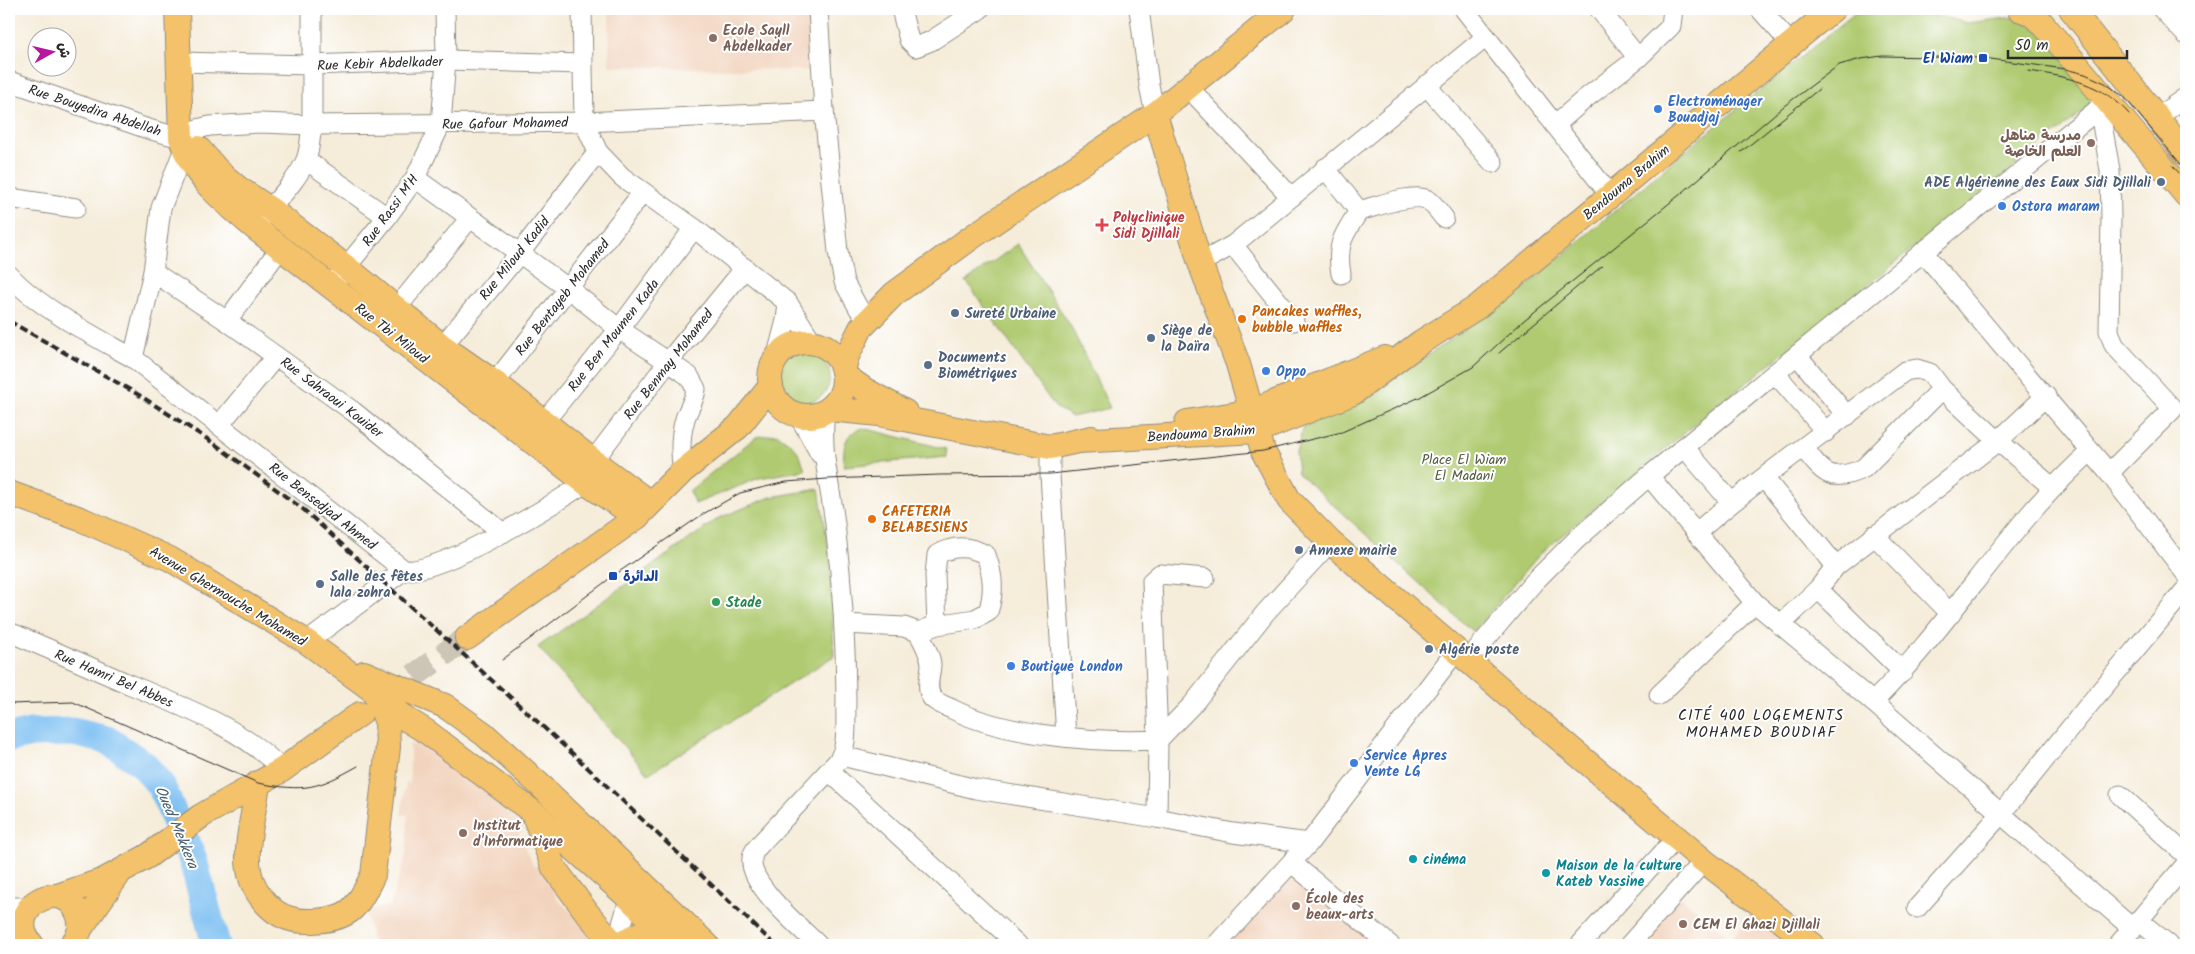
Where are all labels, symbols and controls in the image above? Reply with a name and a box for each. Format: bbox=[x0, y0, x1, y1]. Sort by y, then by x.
place label: Ecole Sayll Abdelkader bbox=[723, 20, 792, 58]
north arrow bbox=[28, 28, 78, 78]
scale bar bbox=[2008, 28, 2126, 60]
marker: Ecole Sayll Abdelkader bbox=[707, 32, 719, 44]
text: 50 m bbox=[2015, 34, 2049, 58]
text: ش bbox=[52, 41, 76, 59]
place label: El Wiam bbox=[1923, 48, 1974, 70]
street label: Rue Kebir Abdelkader bbox=[317, 51, 445, 77]
marker: El Wiam bbox=[1977, 52, 1989, 64]
street label: Rue Bouyedira Abdellah bbox=[25, 79, 164, 143]
place label: Electroménager Bouadjaj bbox=[1668, 91, 1763, 129]
marker: Electroménager Bouadjaj bbox=[1652, 103, 1664, 115]
street label: Rue Gafour Mohamed bbox=[442, 112, 569, 136]
place label: مدرسة مناهل العلم الخاصة bbox=[2000, 125, 2081, 163]
marker: مدرسة مناهل العلم الخاصة bbox=[2085, 137, 2097, 149]
street label: Bendouma Brahim bbox=[1578, 140, 1675, 226]
street label: Rue Rassi M'H bbox=[357, 170, 425, 251]
place label: ADE Algérienne des Eaux Sidi Djillali bbox=[1924, 172, 2151, 194]
marker: ADE Algérienne des Eaux Sidi Djillali bbox=[2155, 176, 2167, 188]
place label: Ostora maram bbox=[2012, 196, 2100, 218]
marker: Ostora maram bbox=[1996, 200, 2008, 212]
place label: Polyclinique Sidi Djillali bbox=[1113, 207, 1185, 245]
street label: Rue Miloud Kadid bbox=[474, 211, 556, 305]
marker: Polyclinique Sidi Djillali bbox=[1095, 218, 1109, 232]
street label: Rue Bentayeb Mohamed bbox=[510, 234, 616, 361]
street label: Rue Ben Moumen Kada bbox=[563, 274, 665, 397]
street label: Rue Tbi Miloud bbox=[350, 298, 434, 370]
place label: Pancakes waffles, bubble waffles bbox=[1252, 301, 1362, 339]
place label: Sureté Urbaine bbox=[965, 303, 1056, 325]
street label: Rue Benmay Mohamed bbox=[618, 304, 720, 425]
marker: Sureté Urbaine bbox=[949, 307, 961, 319]
marker: Pancakes waffles, bubble waffles bbox=[1236, 313, 1248, 325]
place label: Siège de la Daïra bbox=[1161, 320, 1212, 358]
marker: Siège de la Daïra bbox=[1145, 332, 1157, 344]
place label: Documents Biométriques bbox=[938, 347, 1018, 385]
street label: Rue Sahraoui Kouider bbox=[275, 352, 389, 445]
marker: Documents Biométriques bbox=[922, 359, 934, 371]
place label: Oppo bbox=[1276, 361, 1307, 383]
marker: Oppo bbox=[1260, 365, 1272, 377]
street label: Bendouma Brahim bbox=[1146, 419, 1256, 449]
park label: Place El Wiam El Madani bbox=[1422, 449, 1506, 487]
street label: Rue Bensedjad Ahmed bbox=[264, 458, 382, 557]
place label: CAFETERIA BELABESIENS bbox=[882, 501, 968, 539]
marker: CAFETERIA BELABESIENS bbox=[866, 513, 878, 525]
place label: Annexe mairie bbox=[1309, 540, 1397, 562]
street label: Avenue Ghermouche Mohamed bbox=[145, 541, 311, 653]
marker: Annexe mairie bbox=[1293, 544, 1305, 556]
place label: Salle des fêtes lala zohra bbox=[330, 566, 423, 604]
place label: الدائرة bbox=[623, 566, 659, 588]
marker: الدائرة bbox=[607, 570, 619, 582]
marker: Salle des fêtes lala zohra bbox=[314, 578, 326, 590]
place label: Stade bbox=[726, 592, 762, 614]
marker: Stade bbox=[710, 596, 722, 608]
place label: Algérie poste bbox=[1439, 639, 1519, 661]
marker: Algérie poste bbox=[1423, 643, 1435, 655]
street label: Rue Hamri Bel Abbes bbox=[51, 644, 176, 714]
place label: Boutique London bbox=[1021, 656, 1123, 678]
marker: Boutique London bbox=[1005, 660, 1017, 672]
district label: CITÉ 400 LOGEMENTS MOHAMED BOUDIAF bbox=[1678, 704, 1844, 745]
place label: Service Apres Vente LG bbox=[1364, 745, 1447, 783]
marker: Service Apres Vente LG bbox=[1348, 757, 1360, 769]
water label: Oued Mekkera bbox=[148, 782, 205, 873]
place label: Institut d'Informatique bbox=[473, 815, 563, 853]
marker: Institut d'Informatique bbox=[457, 827, 469, 839]
place label: cinéma bbox=[1423, 849, 1466, 871]
marker: cinéma bbox=[1407, 853, 1419, 865]
place label: Maison de la culture Kateb Yassine bbox=[1556, 855, 1682, 893]
marker: Maison de la culture Kateb Yassine bbox=[1540, 867, 1552, 879]
place label: École des beaux-arts bbox=[1306, 888, 1374, 926]
marker: École des beaux-arts bbox=[1290, 900, 1302, 912]
place label: CEM El Ghazi Djillali bbox=[1693, 914, 1820, 936]
marker: CEM El Ghazi Djillali bbox=[1677, 918, 1689, 930]

